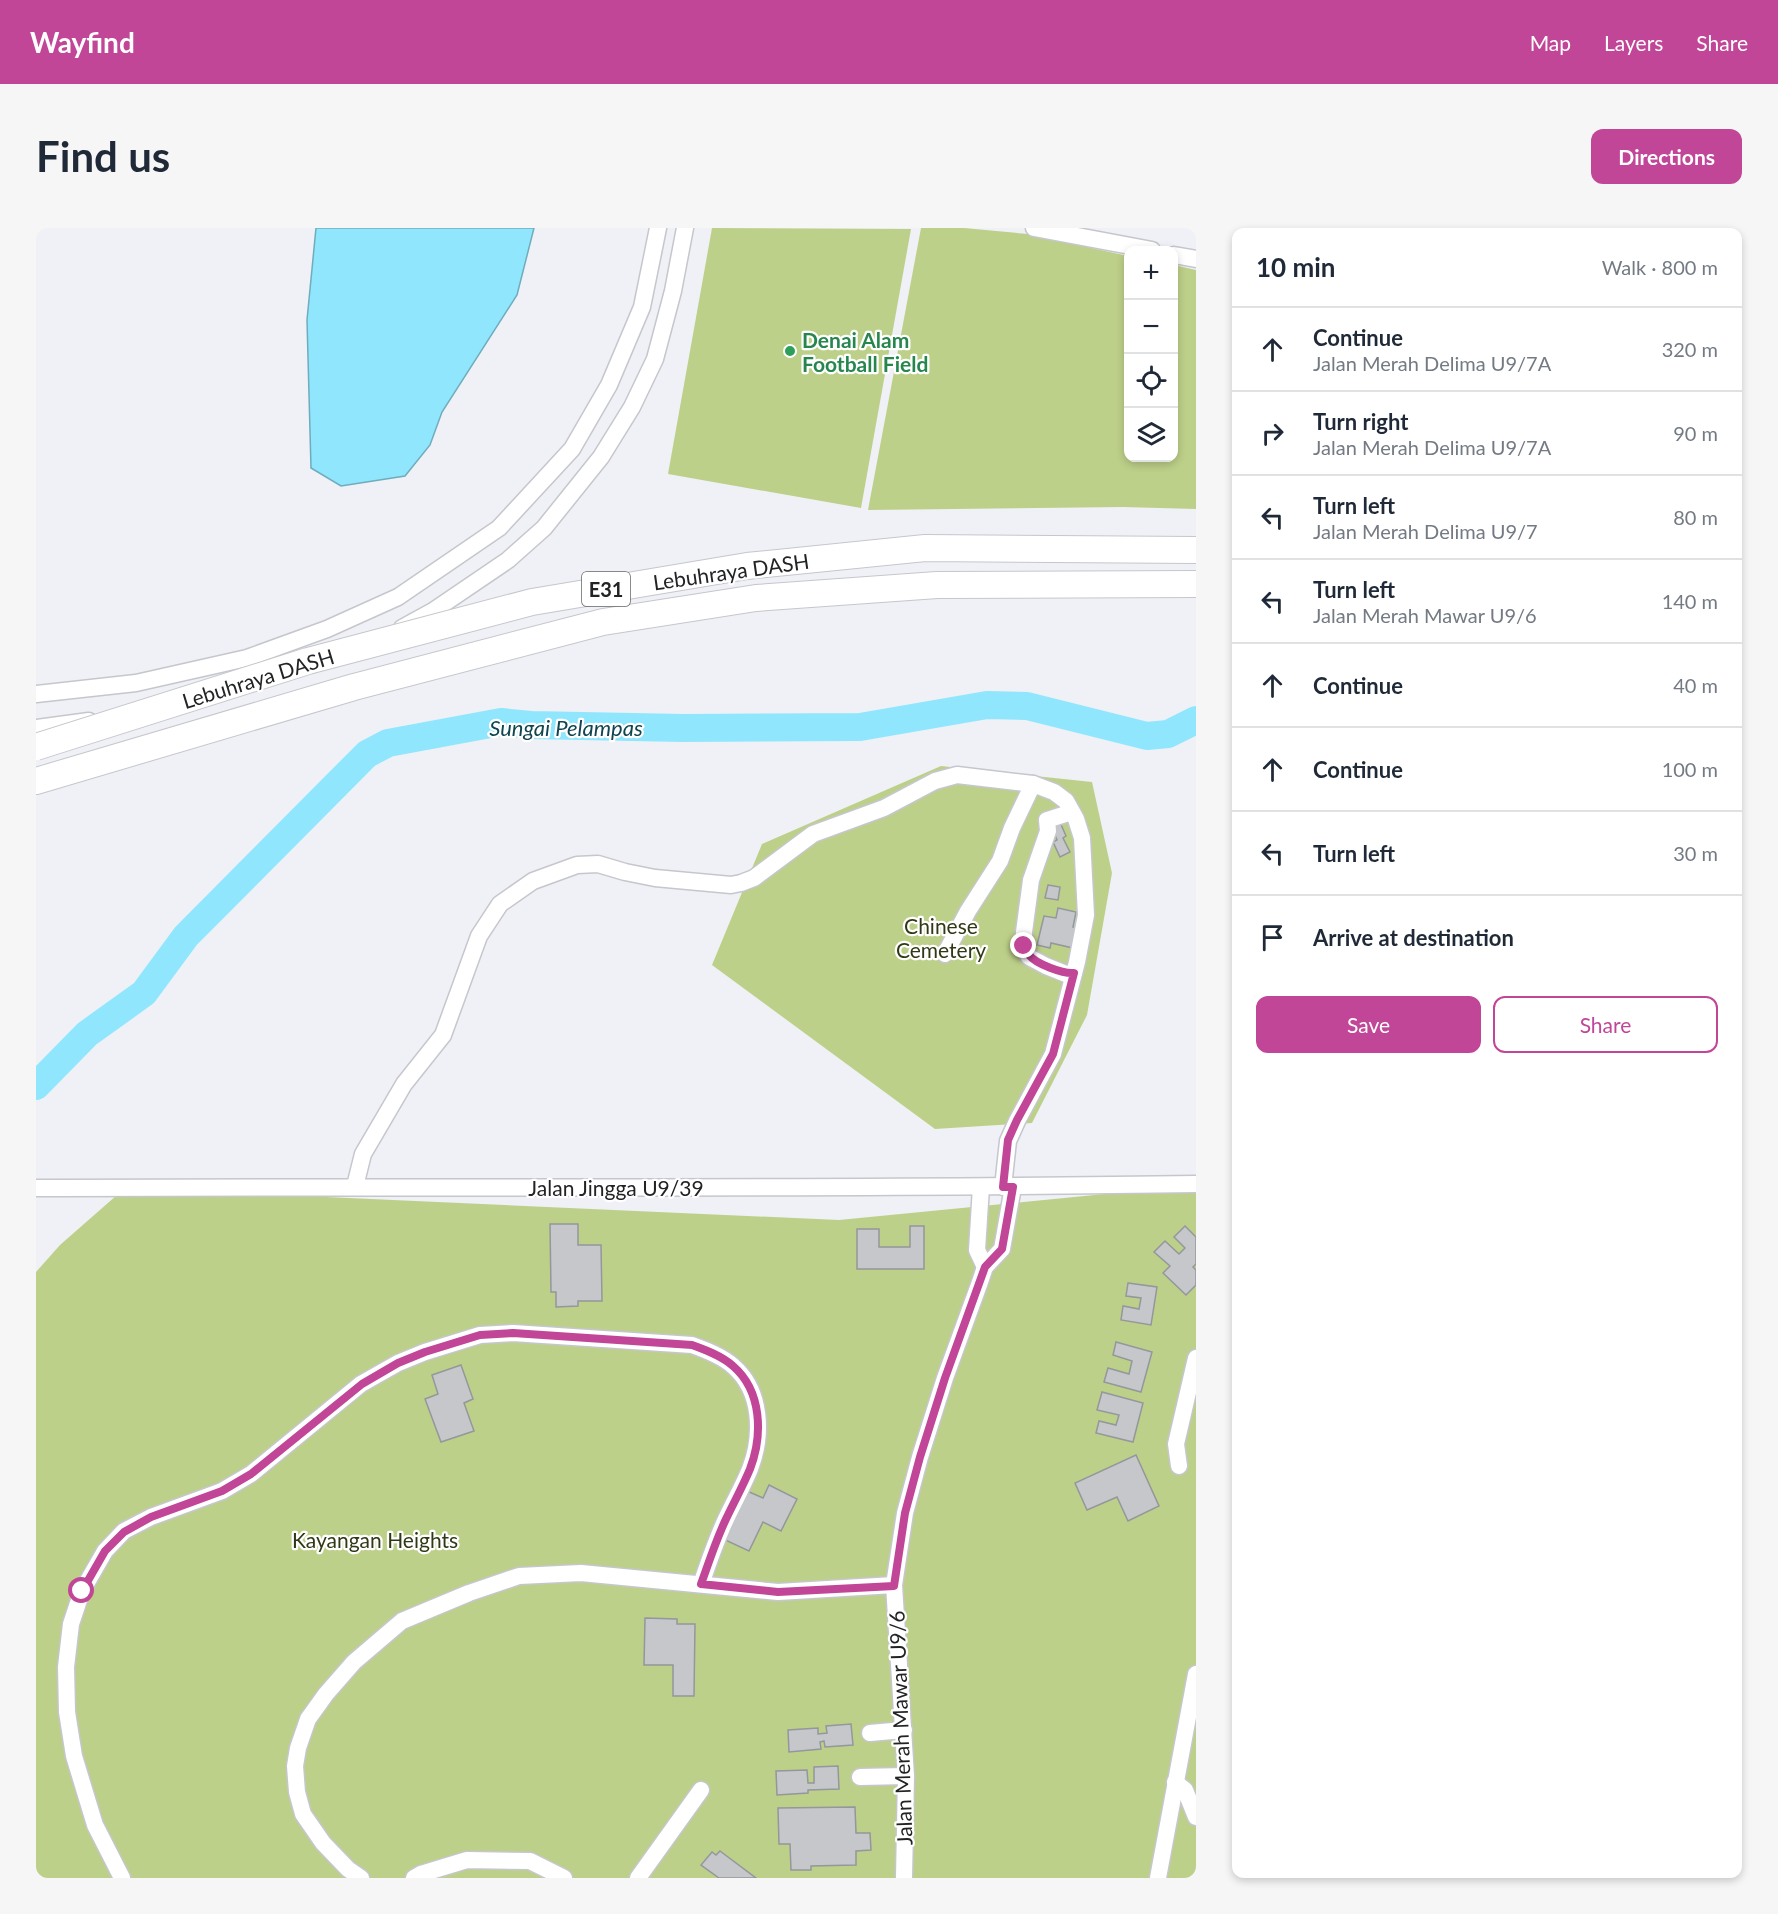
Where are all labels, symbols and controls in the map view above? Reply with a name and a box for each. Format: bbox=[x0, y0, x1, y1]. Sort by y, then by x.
text: Wayfind bbox=[30, 25, 135, 59]
text: Map bbox=[1530, 30, 1571, 55]
text: Layers bbox=[1604, 30, 1663, 55]
text: Share bbox=[1696, 30, 1748, 55]
button: Directions bbox=[1591, 129, 1742, 184]
text: Find us bbox=[36, 131, 170, 181]
map controls bbox=[1124, 246, 1178, 462]
button: + bbox=[1124, 246, 1178, 300]
text: 10 min bbox=[1256, 251, 1336, 283]
text: Walk · 800 m bbox=[1602, 255, 1718, 279]
button: − bbox=[1124, 300, 1178, 354]
text: Continue bbox=[1313, 324, 1403, 351]
place label: Denai Alam Football Field bbox=[802, 327, 928, 376]
icon: ahead bbox=[1256, 333, 1289, 366]
text: 320 m bbox=[1662, 337, 1718, 361]
marker: Denai Alam Football Field bbox=[783, 344, 797, 358]
text: Jalan Merah Delima U9/7A bbox=[1313, 351, 1551, 375]
button: locate bbox=[1124, 354, 1178, 408]
button: layers bbox=[1124, 408, 1178, 462]
text: Turn right bbox=[1313, 408, 1408, 435]
icon: right bbox=[1256, 417, 1289, 450]
text: 90 m bbox=[1673, 421, 1718, 445]
text: Jalan Merah Delima U9/7A bbox=[1313, 435, 1551, 459]
text: Turn left bbox=[1313, 492, 1395, 519]
icon: left bbox=[1256, 501, 1289, 534]
text: 80 m bbox=[1673, 505, 1718, 529]
text: Jalan Merah Delima U9/7 bbox=[1313, 519, 1538, 543]
street label: Lebuhraya DASH bbox=[651, 548, 811, 594]
road number: E31 bbox=[582, 572, 630, 606]
text: Turn left bbox=[1313, 576, 1395, 603]
icon: left bbox=[1256, 585, 1289, 618]
text: 140 m bbox=[1662, 589, 1718, 613]
text: Jalan Merah Mawar U9/6 bbox=[1313, 603, 1537, 627]
street label: Lebuhraya DASH bbox=[179, 643, 337, 713]
icon: ahead bbox=[1256, 669, 1289, 702]
text: Continue bbox=[1313, 672, 1403, 699]
text: 40 m bbox=[1673, 673, 1718, 697]
water label: Sungai Pelampas bbox=[489, 714, 643, 741]
icon: ahead bbox=[1256, 753, 1289, 786]
text: Continue bbox=[1313, 756, 1403, 783]
text: 100 m bbox=[1662, 757, 1718, 781]
icon: left bbox=[1256, 837, 1289, 870]
text: Turn left bbox=[1313, 840, 1395, 867]
text: 30 m bbox=[1673, 841, 1718, 865]
park label: Chinese Cemetery bbox=[896, 913, 986, 962]
icon: arrive bbox=[1256, 921, 1289, 954]
text: Arrive at destination bbox=[1313, 924, 1514, 951]
route end bbox=[1010, 932, 1036, 958]
button: Save bbox=[1256, 996, 1481, 1053]
button: Share bbox=[1493, 996, 1718, 1053]
street label: Jalan Jingga U9/39 bbox=[528, 1175, 704, 1200]
park label: Kayangan Heights bbox=[292, 1527, 458, 1552]
route start bbox=[68, 1577, 94, 1603]
street label: Jalan Merah Mawar U9/6 bbox=[883, 1610, 917, 1846]

